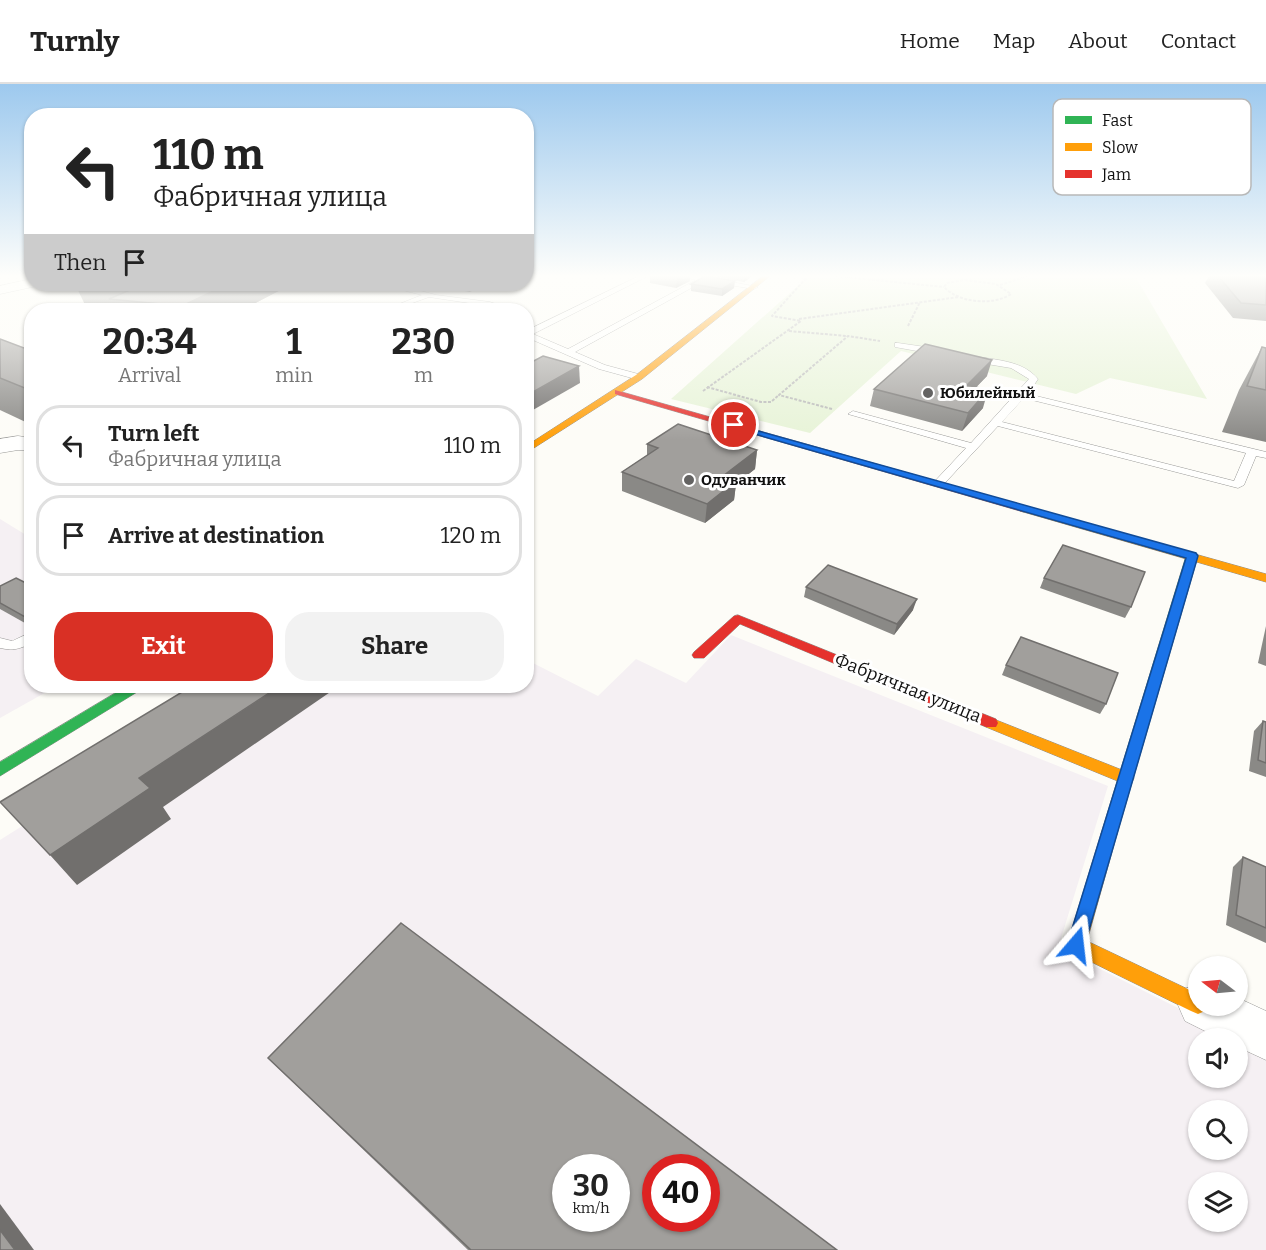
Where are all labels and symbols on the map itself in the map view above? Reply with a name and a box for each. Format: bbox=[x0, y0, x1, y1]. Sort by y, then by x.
legend bbox=[1053, 99, 1251, 195]
text: Fast bbox=[1102, 111, 1133, 130]
text: Slow bbox=[1102, 138, 1138, 157]
text: Jam bbox=[1101, 165, 1131, 184]
place label: Юбилейный bbox=[940, 384, 1035, 402]
marker: Юбилейный bbox=[921, 386, 935, 400]
pin bbox=[708, 399, 759, 450]
place label: Одуванчик bbox=[701, 471, 786, 489]
marker: Одуванчик bbox=[682, 473, 696, 487]
street label: Фабричная улица bbox=[832, 649, 985, 727]
position arrow bbox=[1044, 913, 1108, 977]
north arrow bbox=[1188, 956, 1248, 1016]
speed limit sign: 40 bbox=[642, 1154, 720, 1232]

